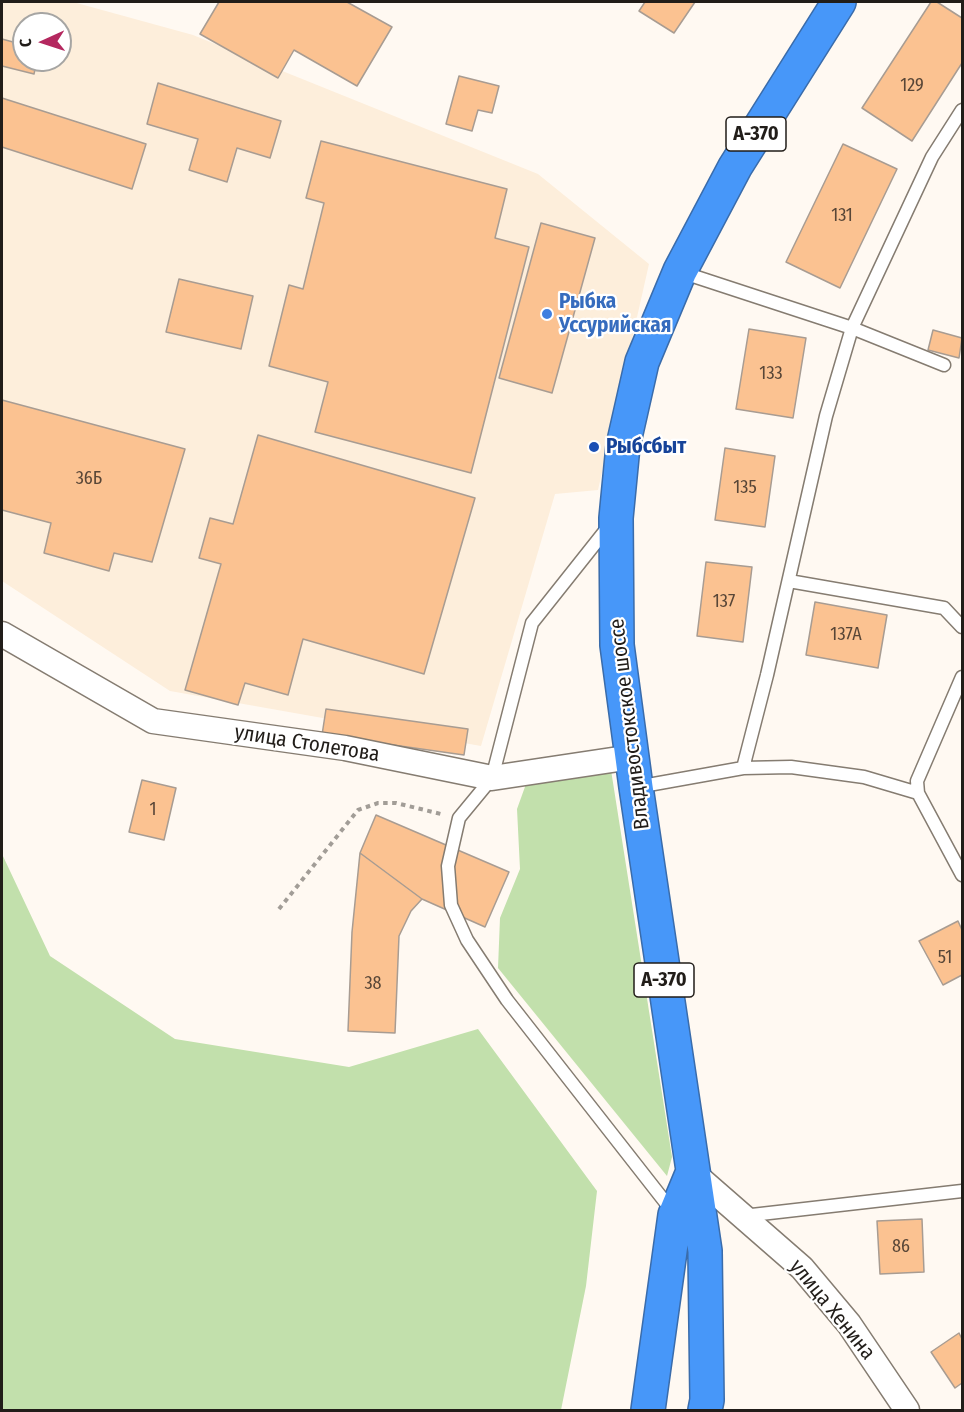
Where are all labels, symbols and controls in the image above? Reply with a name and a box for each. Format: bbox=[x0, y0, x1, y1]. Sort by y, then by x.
north arrow bbox=[12, 12, 72, 72]
text: С bbox=[16, 38, 35, 48]
house number: 129 bbox=[900, 75, 924, 97]
road number: А-370 bbox=[726, 117, 786, 151]
house number: 131 bbox=[831, 205, 853, 227]
place label: Рыбка Уссурийская bbox=[559, 289, 671, 339]
marker: Рыбка Уссурийская bbox=[540, 307, 554, 321]
house number: 133 bbox=[759, 363, 783, 385]
place label: Рыбсбыт bbox=[606, 434, 686, 460]
marker: Рыбсбыт bbox=[587, 440, 601, 454]
house number: 36Б bbox=[76, 468, 102, 490]
house number: 135 bbox=[733, 477, 757, 499]
house number: 137 bbox=[713, 591, 735, 613]
street label: Владивостокское шоссе bbox=[605, 617, 655, 831]
house number: 137А bbox=[830, 624, 862, 646]
street label: улица Столетова bbox=[233, 720, 381, 768]
house number: 1 bbox=[149, 799, 157, 821]
house number: 51 bbox=[938, 947, 952, 969]
road number: А-370 bbox=[634, 963, 694, 997]
house number: 38 bbox=[364, 973, 382, 995]
house number: 86 bbox=[892, 1236, 910, 1258]
street label: улица Хенина bbox=[784, 1255, 880, 1365]

